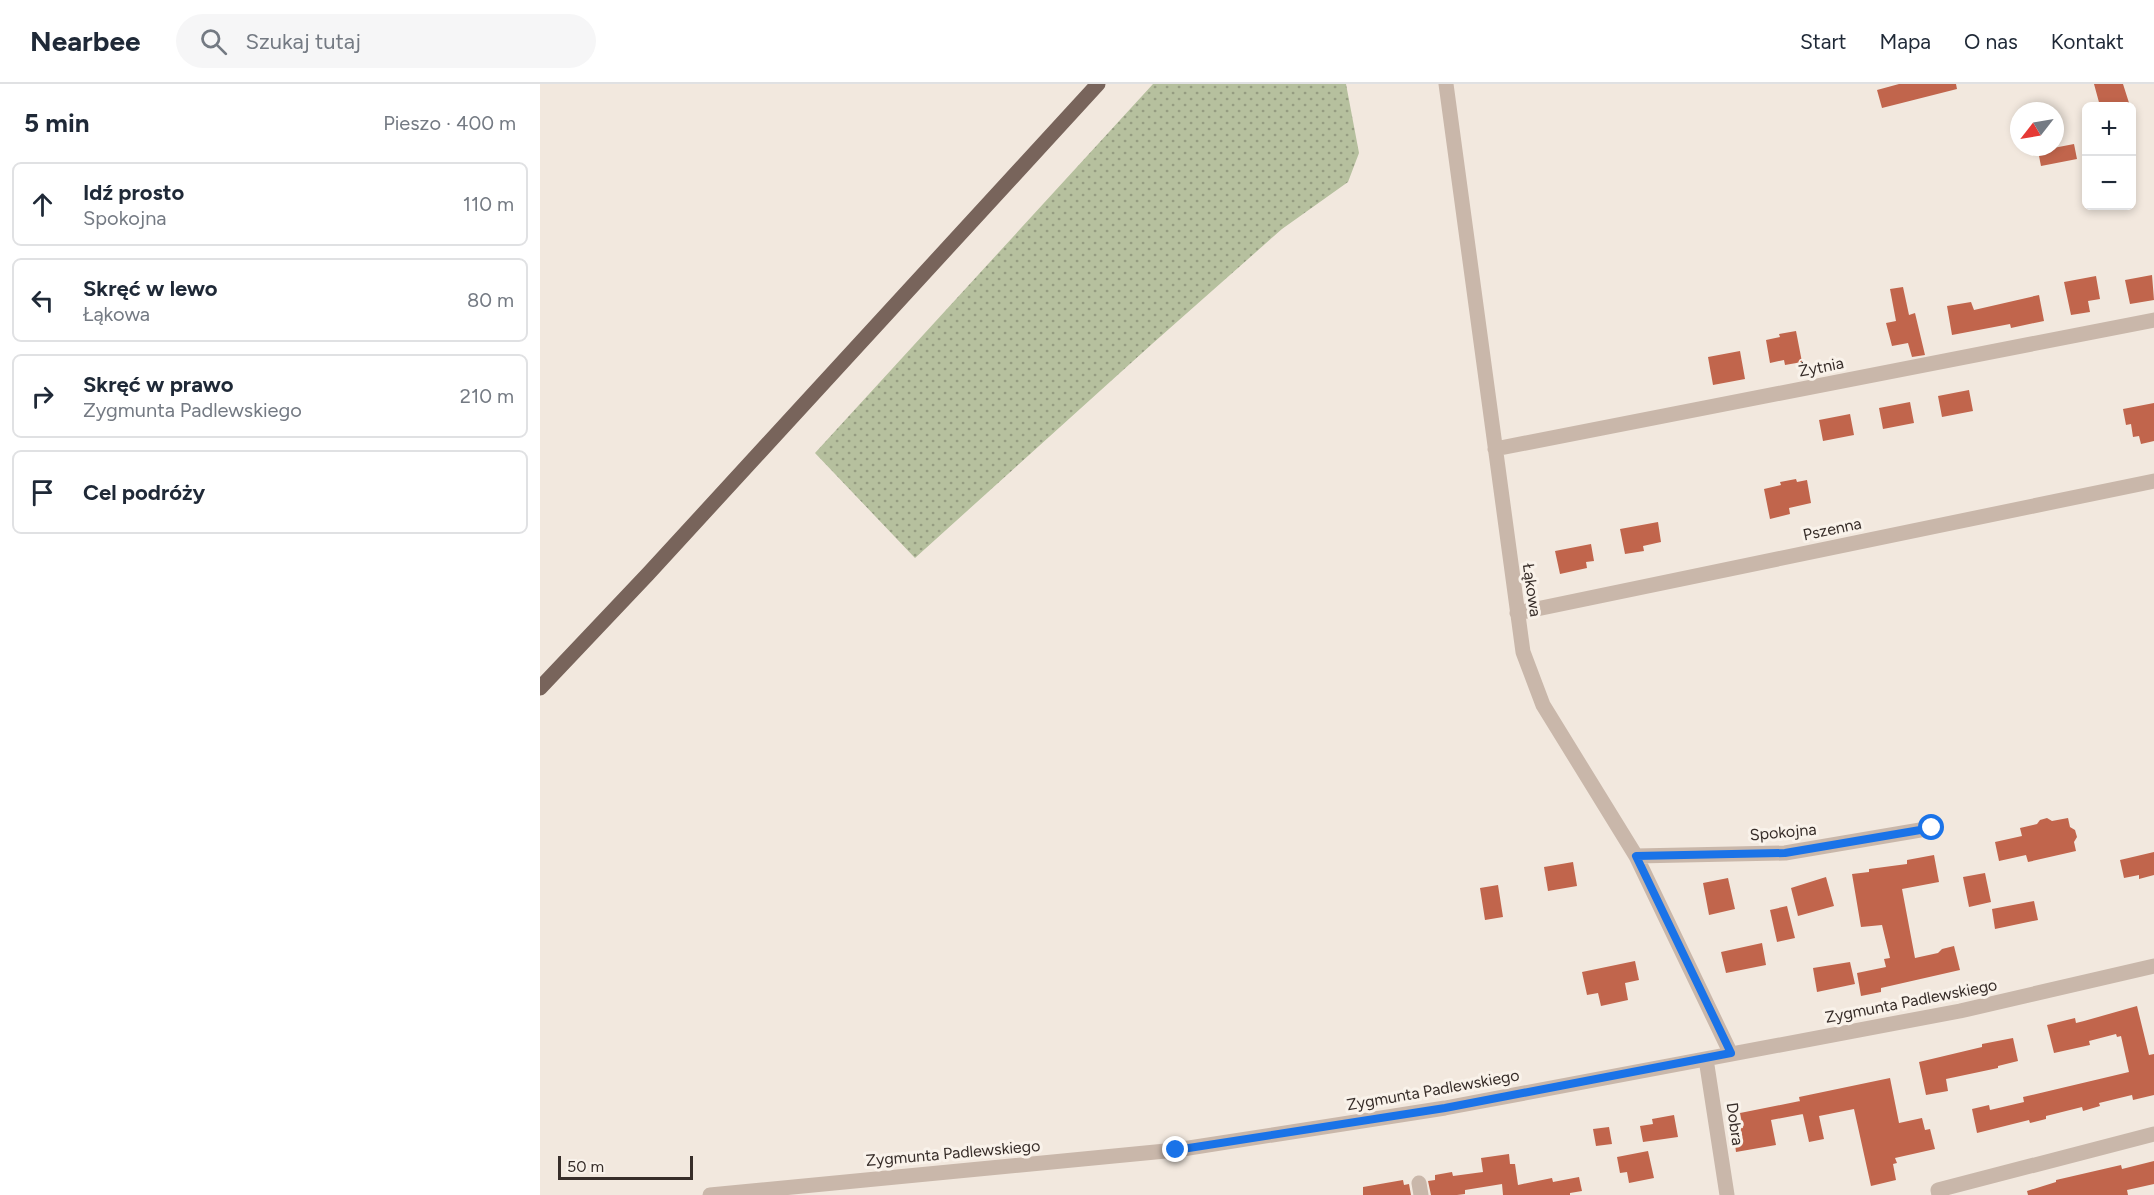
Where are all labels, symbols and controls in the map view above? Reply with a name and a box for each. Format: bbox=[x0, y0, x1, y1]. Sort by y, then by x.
search box bbox=[176, 14, 596, 68]
text: Nearbee bbox=[30, 24, 140, 58]
icon: search bbox=[197, 25, 230, 58]
text: Szukaj tutaj bbox=[245, 28, 361, 55]
text: Start bbox=[1800, 29, 1846, 54]
text: Mapa bbox=[1879, 29, 1931, 54]
text: O nas bbox=[1964, 29, 2018, 54]
text: Kontakt bbox=[2051, 29, 2124, 54]
north arrow bbox=[2010, 102, 2064, 156]
map controls bbox=[2082, 102, 2136, 210]
button: + bbox=[2082, 102, 2136, 156]
text: 5 min bbox=[24, 107, 90, 139]
text: Pieszo · 400 m bbox=[383, 111, 516, 135]
button: − bbox=[2082, 156, 2136, 210]
text: Idź prosto bbox=[83, 179, 184, 206]
icon: ahead bbox=[26, 188, 59, 221]
text: 110 m bbox=[463, 192, 514, 216]
text: Spokojna bbox=[83, 206, 167, 230]
text: Skręć w lewo bbox=[83, 275, 218, 302]
icon: left bbox=[26, 284, 59, 317]
text: 80 m bbox=[467, 288, 514, 312]
text: Łąkowa bbox=[83, 302, 150, 326]
street label: Żytnia bbox=[1797, 353, 1845, 381]
text: Skręć w prawo bbox=[83, 371, 233, 398]
icon: right bbox=[26, 380, 59, 413]
text: 210 m bbox=[460, 384, 514, 408]
text: Zygmunta Padlewskiego bbox=[83, 398, 302, 422]
icon: arrive bbox=[26, 476, 59, 509]
text: Cel podróży bbox=[83, 479, 205, 506]
street label: Pszenna bbox=[1801, 514, 1863, 544]
street label: Łąkowa bbox=[1519, 562, 1545, 618]
route start bbox=[1918, 814, 1944, 840]
street label: Spokojna bbox=[1749, 820, 1817, 844]
street label: Zygmunta Padlewskiego bbox=[1823, 975, 1999, 1027]
street label: Zygmunta Padlewskiego bbox=[1345, 1065, 1521, 1115]
street label: Dobra bbox=[1723, 1101, 1747, 1147]
street label: Zygmunta Padlewskiego bbox=[865, 1136, 1041, 1170]
route end bbox=[1162, 1136, 1188, 1162]
scale bar bbox=[558, 1153, 693, 1180]
text: 50 m bbox=[567, 1157, 604, 1176]

